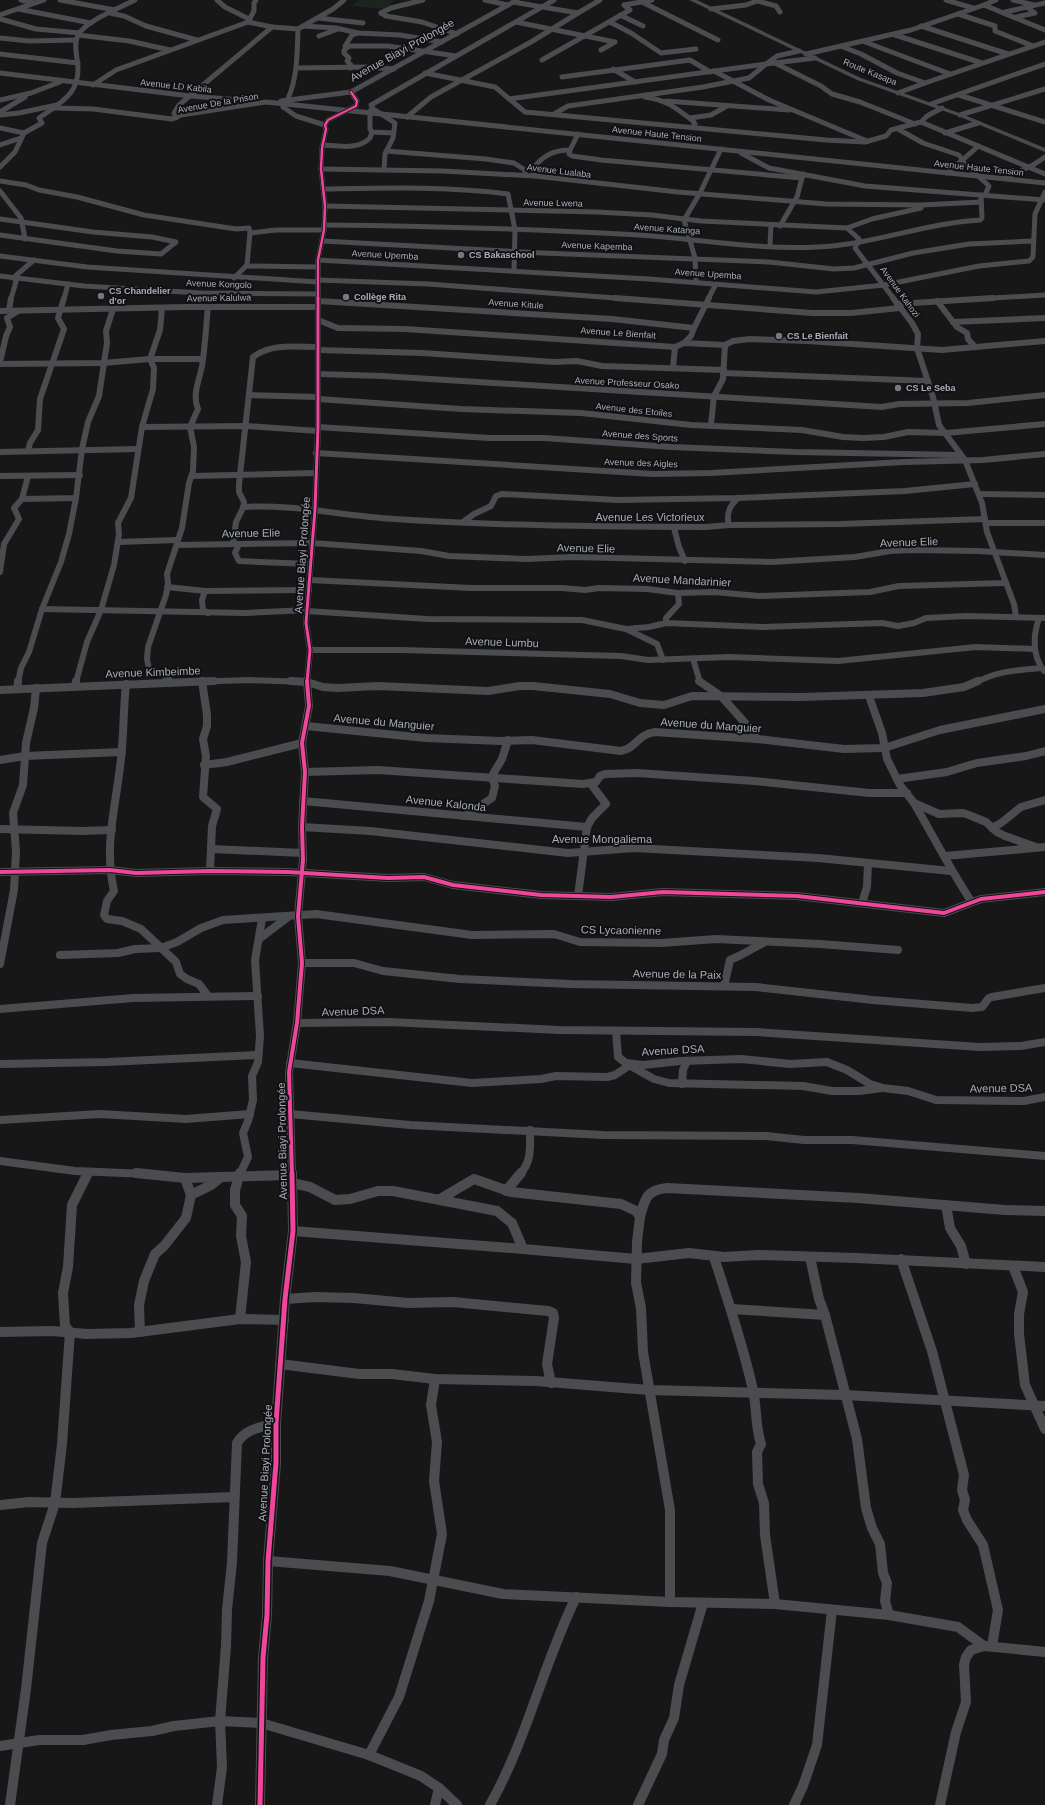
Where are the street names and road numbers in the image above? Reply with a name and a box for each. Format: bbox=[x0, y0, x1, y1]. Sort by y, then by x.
street label: Avenue Biayi Prolongée bbox=[348, 16, 456, 84]
street label: Route Kasapa bbox=[842, 57, 898, 87]
street label: Avenue LD Kabila bbox=[140, 77, 212, 95]
street label: Avenue De la Prison bbox=[177, 91, 259, 115]
street label: Avenue Haute Tension bbox=[612, 124, 702, 144]
street label: Avenue Haute Tension bbox=[934, 158, 1024, 178]
street label: Avenue Lualaba bbox=[526, 162, 592, 180]
street label: Avenue Lwena bbox=[523, 197, 583, 209]
street label: Avenue Katanga bbox=[634, 222, 700, 236]
street label: Avenue Kapemba bbox=[561, 240, 633, 252]
street label: Avenue Upemba bbox=[351, 248, 419, 262]
street label: Avenue Kahozi bbox=[878, 265, 922, 319]
street label: Avenue Upemba bbox=[674, 267, 742, 281]
street label: Avenue Kongolo bbox=[186, 278, 252, 290]
street label: Avenue Kalulwa bbox=[187, 292, 251, 304]
street label: Avenue Kitule bbox=[488, 297, 544, 311]
street label: Avenue Le Bienfait bbox=[580, 325, 656, 341]
street label: Avenue Professeur Osako bbox=[574, 375, 680, 391]
street label: Avenue des Etoiles bbox=[595, 401, 673, 419]
street label: Avenue des Sports bbox=[602, 428, 679, 444]
street label: Avenue des Aigles bbox=[604, 457, 679, 469]
street label: Avenue Biayi Prolongée bbox=[292, 496, 312, 614]
street label: Avenue Les Victorieux bbox=[595, 511, 705, 523]
street label: Avenue Elie bbox=[222, 526, 280, 540]
street label: Avenue Elie bbox=[880, 535, 938, 549]
street label: Avenue Elie bbox=[557, 541, 615, 555]
street label: Avenue Mandarinier bbox=[633, 571, 732, 589]
street label: Avenue Lumbu bbox=[465, 635, 539, 649]
street label: Avenue Kimbeimbe bbox=[105, 664, 201, 680]
street label: Avenue du Manguier bbox=[333, 712, 435, 732]
street label: Avenue du Manguier bbox=[660, 715, 762, 735]
street label: Avenue Kalonda bbox=[405, 793, 488, 813]
street label: Avenue Mongaliema bbox=[552, 833, 653, 845]
street label: CS Lycaonienne bbox=[581, 923, 661, 937]
street label: Avenue de la Paix bbox=[633, 967, 722, 981]
street label: Avenue DSA bbox=[321, 1004, 385, 1018]
street label: Avenue DSA bbox=[641, 1042, 705, 1058]
street label: Avenue DSA bbox=[970, 1081, 1033, 1095]
street label: Avenue Biayi Prolongée bbox=[275, 1082, 289, 1200]
street label: Avenue Biayi Prolongée bbox=[256, 1404, 274, 1522]

